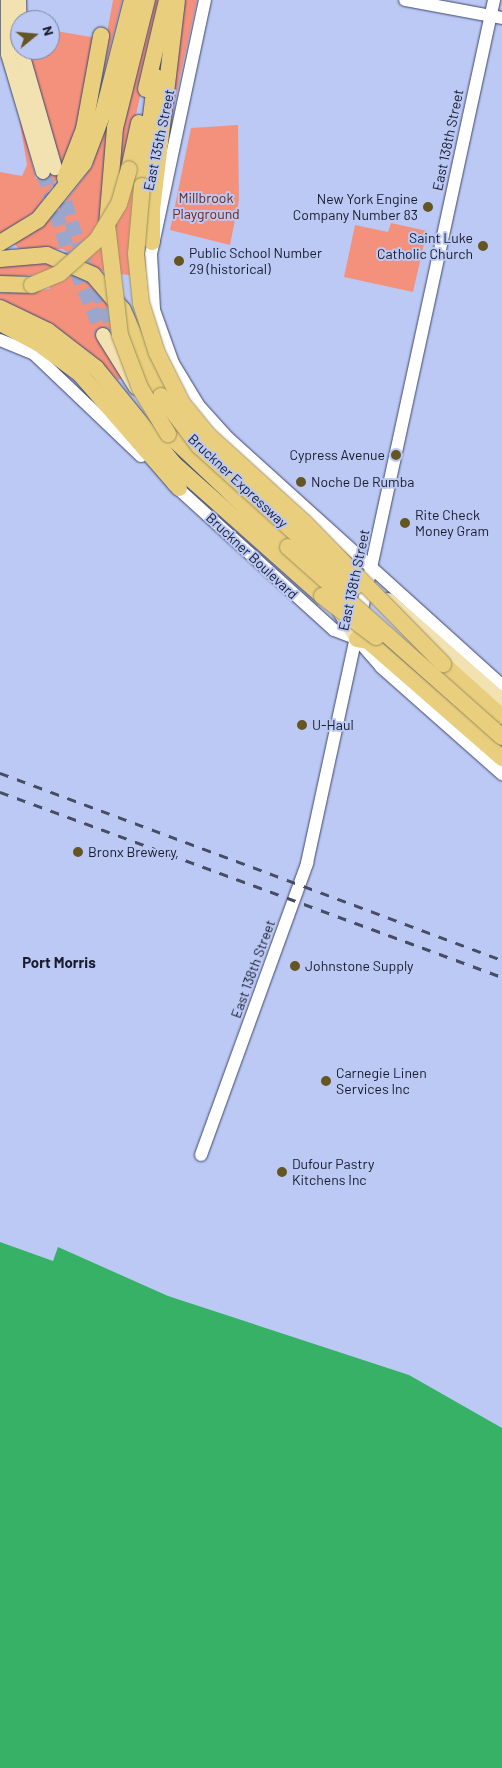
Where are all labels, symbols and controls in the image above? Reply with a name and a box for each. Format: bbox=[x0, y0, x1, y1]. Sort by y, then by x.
north arrow bbox=[10, 10, 60, 60]
text: N bbox=[39, 24, 58, 38]
street label: East 135th Street bbox=[140, 88, 178, 192]
street label: East 138th Street bbox=[429, 88, 467, 192]
park label: Millbrook Playground bbox=[172, 190, 240, 222]
place label: New York Engine Company Number 83 bbox=[293, 191, 418, 223]
marker: New York Engine Company Number 83 bbox=[422, 201, 434, 213]
place label: Saint Luke Catholic Church bbox=[377, 230, 473, 262]
marker: Saint Luke Catholic Church bbox=[477, 240, 489, 252]
place label: Public School Number 29 (historical) bbox=[189, 245, 322, 278]
marker: Public School Number 29 (historical) bbox=[173, 255, 185, 267]
street label: Bruckner Expressway bbox=[185, 431, 291, 531]
place label: Cypress Avenue bbox=[289, 447, 385, 463]
marker: Cypress Avenue bbox=[389, 448, 403, 462]
place label: Noche De Rumba bbox=[311, 474, 414, 490]
marker: Noche De Rumba bbox=[295, 476, 307, 488]
place label: Rite Check Money Gram bbox=[415, 507, 489, 540]
street label: Bruckner Boulevard bbox=[203, 509, 301, 603]
marker: Rite Check Money Gram bbox=[399, 517, 411, 529]
street label: East 138th Street bbox=[335, 528, 373, 632]
place label: U-Haul bbox=[312, 717, 354, 733]
marker: U-Haul bbox=[296, 719, 308, 731]
place label: Bronx Brewery bbox=[88, 844, 177, 860]
marker: Bronx Brewery bbox=[72, 846, 84, 858]
street label: East 138th Street bbox=[227, 918, 279, 1020]
district label: Port Morris bbox=[22, 954, 96, 972]
place label: Johnstone Supply bbox=[305, 958, 414, 974]
marker: Johnstone Supply bbox=[289, 960, 301, 972]
place label: Carnegie Linen Services Inc bbox=[336, 1065, 427, 1098]
marker: Carnegie Linen Services Inc bbox=[320, 1075, 332, 1087]
place label: Dufour Pastry Kitchens Inc bbox=[292, 1156, 374, 1188]
marker: Dufour Pastry Kitchens Inc bbox=[276, 1166, 288, 1178]

